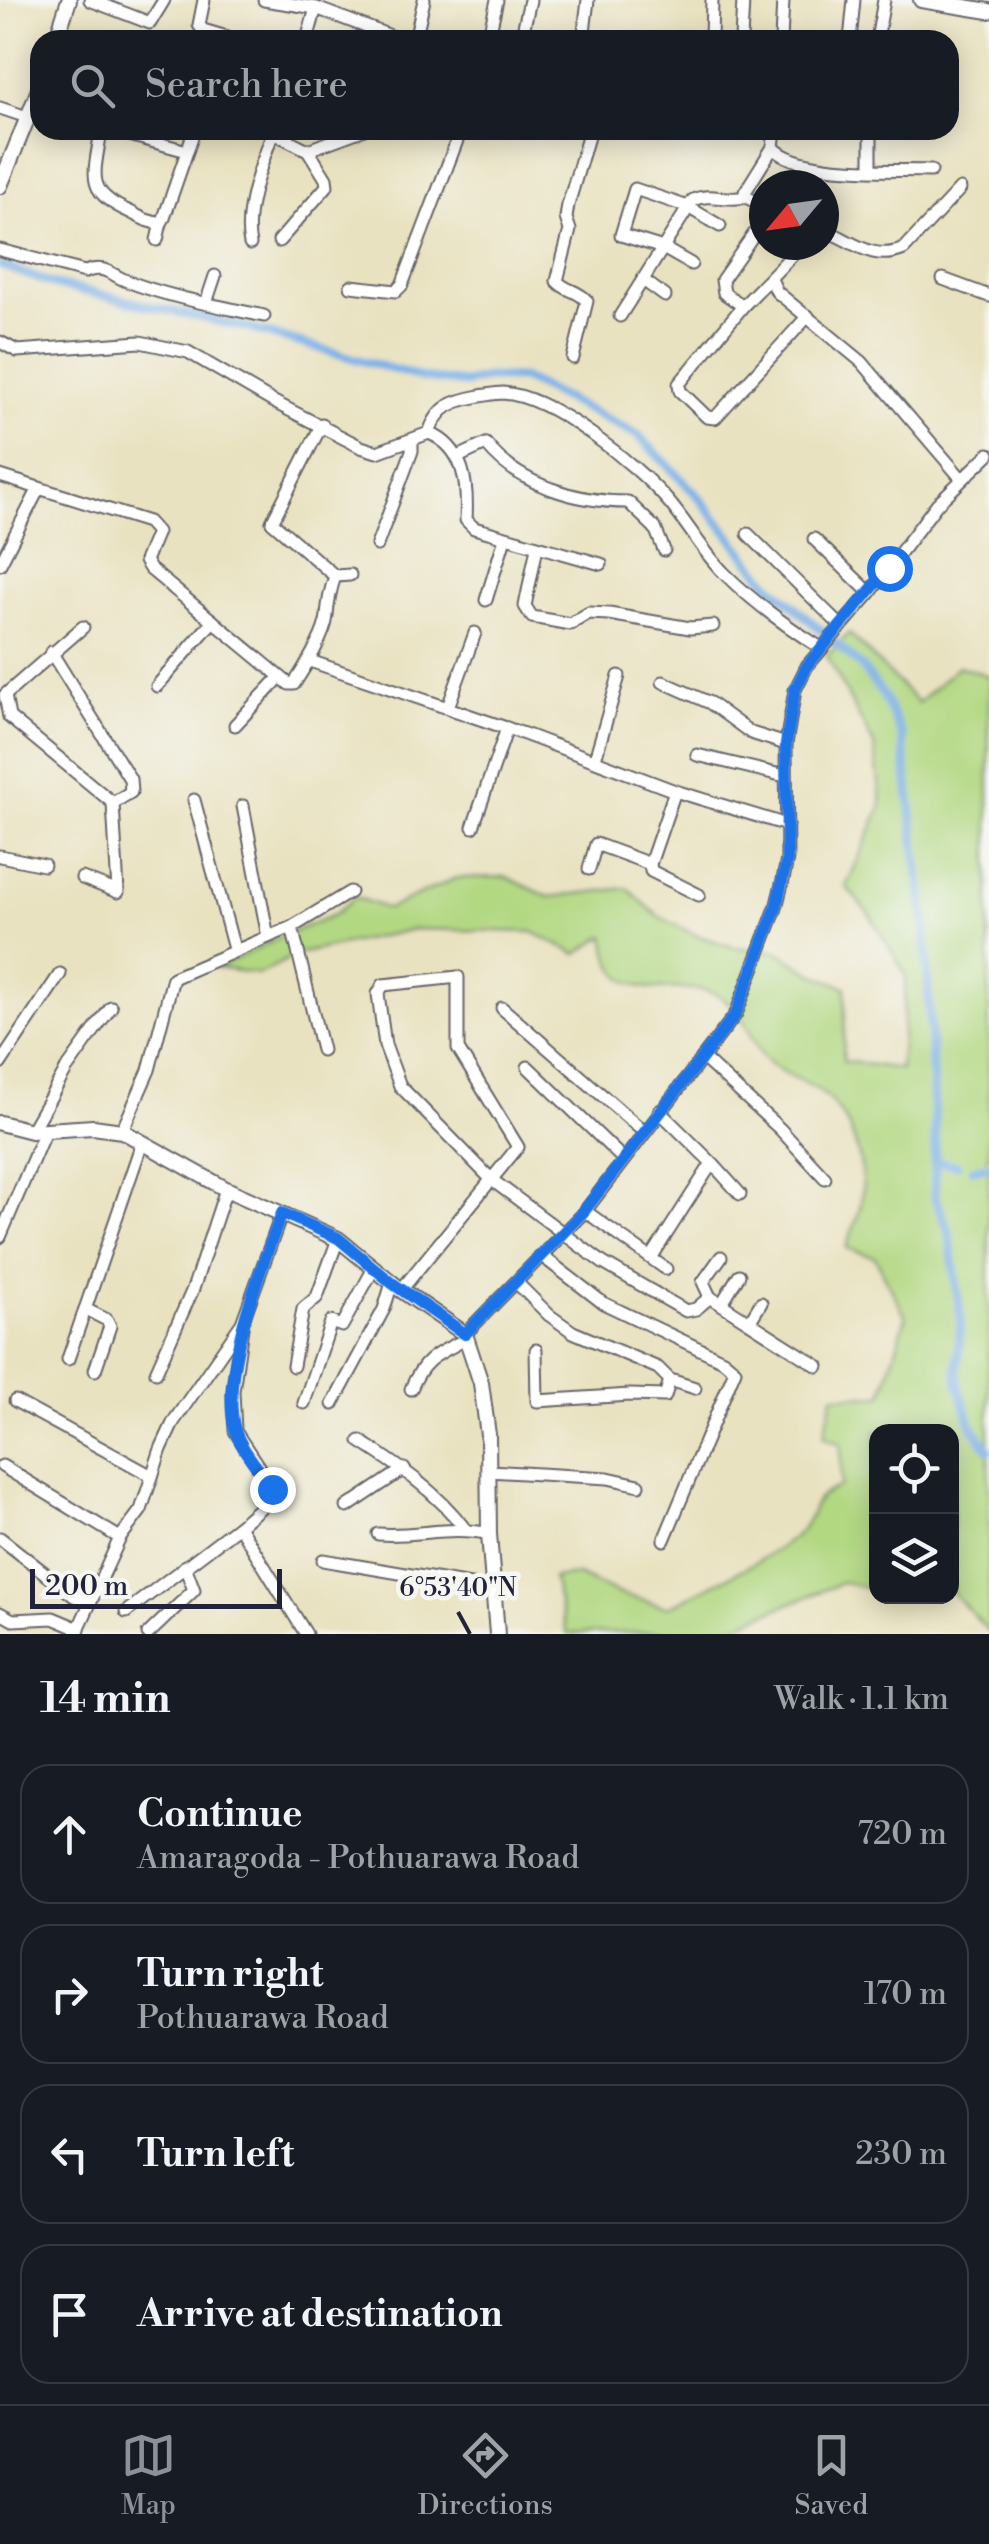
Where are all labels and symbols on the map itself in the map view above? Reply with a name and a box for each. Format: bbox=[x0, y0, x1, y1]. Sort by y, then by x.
north arrow bbox=[749, 170, 839, 260]
route start bbox=[867, 546, 913, 592]
route end bbox=[250, 1467, 296, 1513]
scale bar bbox=[30, 1564, 282, 1608]
text: 6°53'40"N bbox=[399, 1573, 517, 1604]

